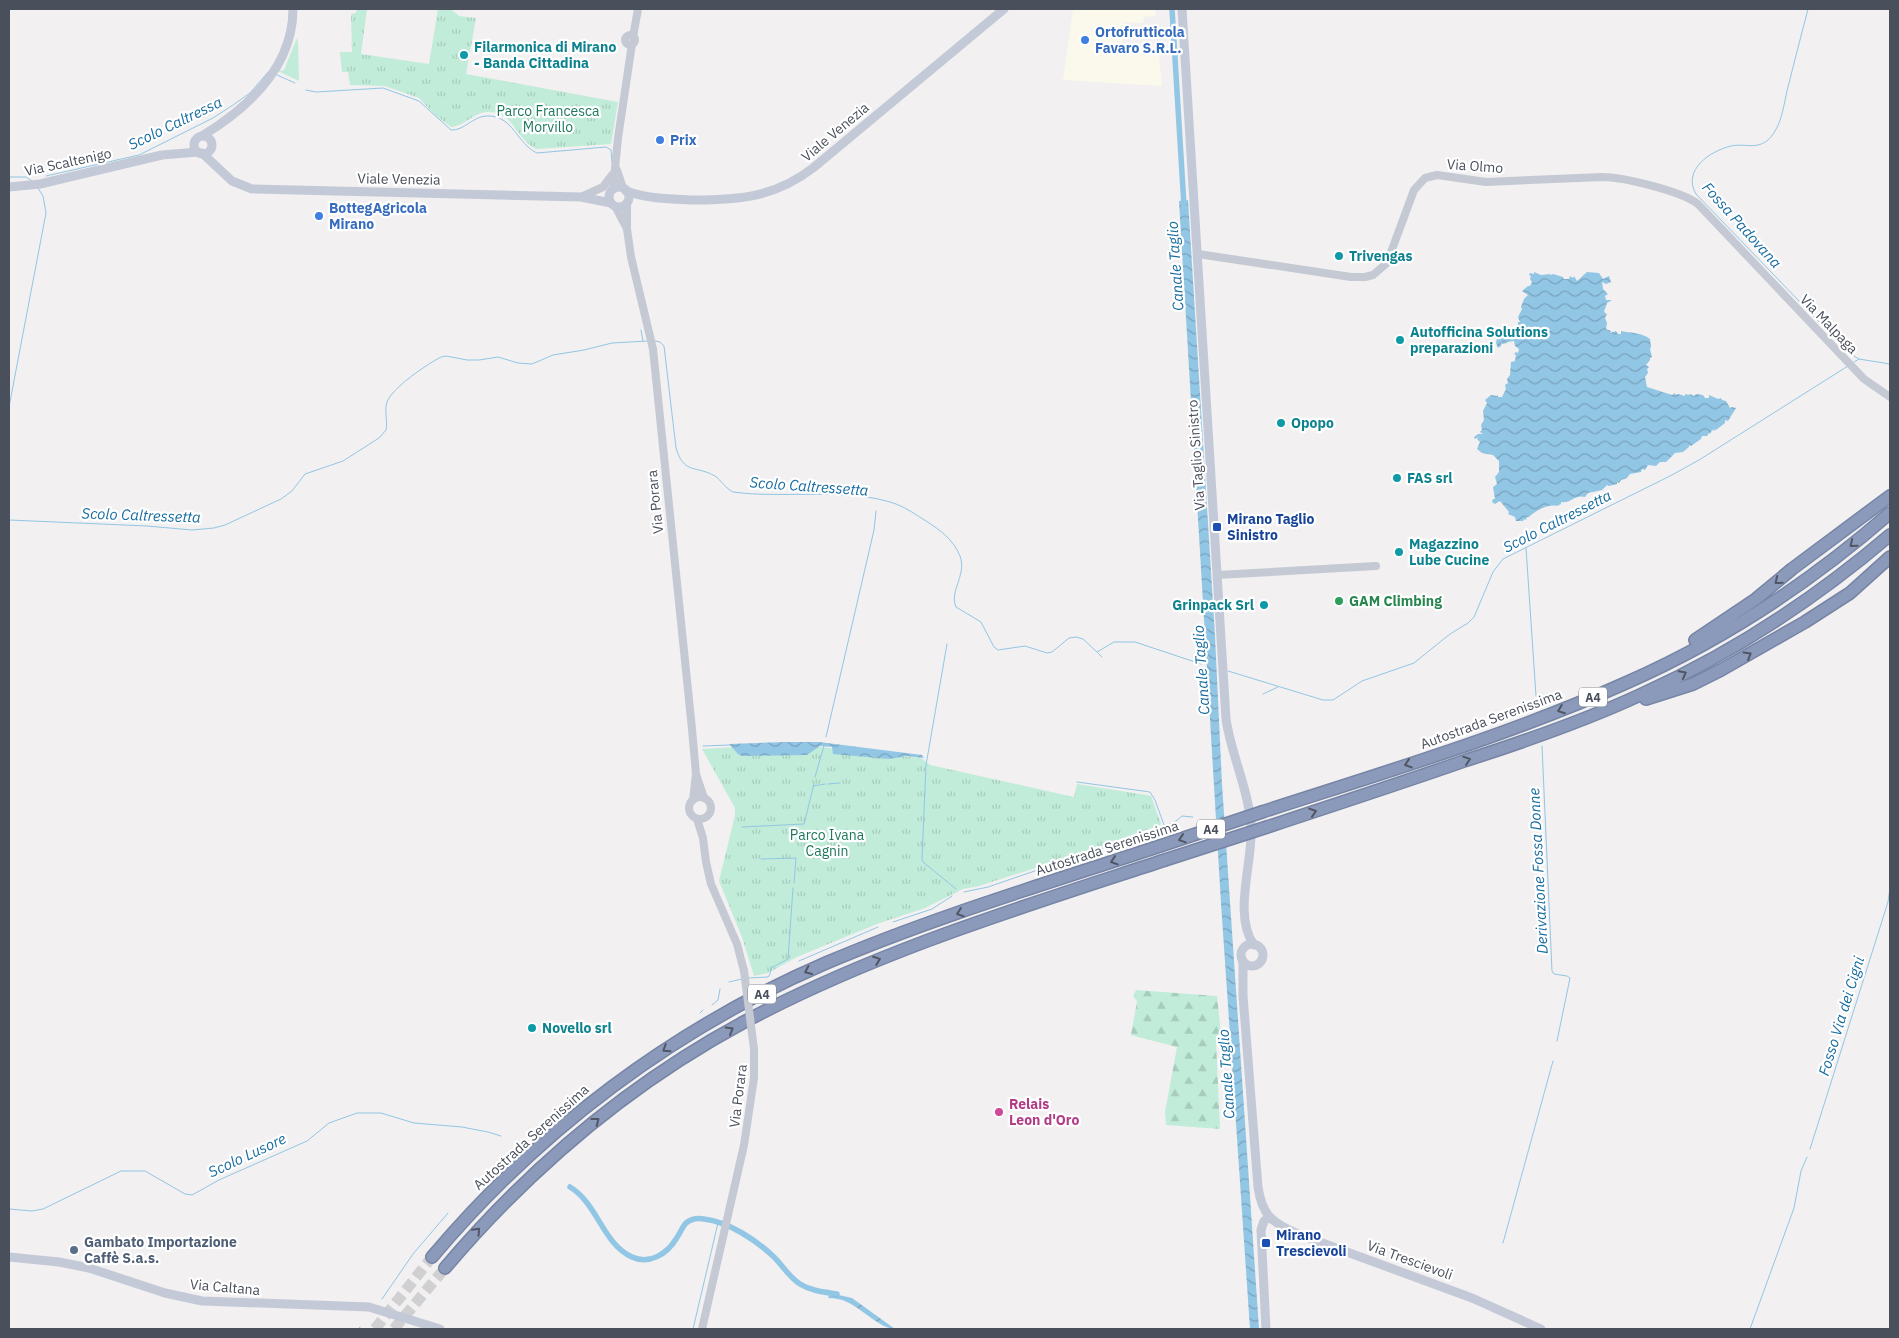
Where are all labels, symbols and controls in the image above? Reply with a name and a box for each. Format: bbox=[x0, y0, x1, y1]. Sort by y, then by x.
place label: Ortofrutticola Favaro S.R.L. bbox=[1095, 23, 1185, 57]
marker: Ortofrutticola Favaro S.R.L. bbox=[1079, 34, 1091, 46]
place label: Filarmonica di Mirano - Banda Cittadina bbox=[474, 38, 616, 72]
marker: Filarmonica di Mirano - Banda Cittadina bbox=[458, 49, 470, 61]
water label: Scolo Caltressa bbox=[125, 92, 225, 154]
street label: Viale Venezia bbox=[797, 98, 873, 166]
park label: Parco Francesca Morvillo bbox=[496, 102, 600, 136]
place label: Prix bbox=[670, 131, 697, 149]
marker: Prix bbox=[654, 134, 666, 146]
street label: Via Scaltenigo bbox=[23, 144, 113, 180]
street label: Via Olmo bbox=[1446, 155, 1504, 177]
street label: Viale Venezia bbox=[357, 169, 441, 189]
water label: Fossa Padovana bbox=[1698, 178, 1786, 272]
place label: BottegAgricola Mirano bbox=[329, 199, 427, 233]
marker: BottegAgricola Mirano bbox=[313, 210, 325, 222]
water label: Canale Taglio bbox=[1162, 220, 1188, 312]
place label: Trivengas bbox=[1349, 247, 1413, 265]
marker: Trivengas bbox=[1333, 250, 1345, 262]
street label: Via Malpaga bbox=[1796, 290, 1862, 358]
place label: Autofficina Solutions preparazioni bbox=[1410, 323, 1548, 357]
marker: Autofficina Solutions preparazioni bbox=[1394, 334, 1406, 346]
street label: Via Taglio Sinistro bbox=[1183, 399, 1209, 511]
place label: Opopo bbox=[1291, 414, 1334, 432]
marker: Opopo bbox=[1275, 417, 1287, 429]
street label: Via Porara bbox=[643, 469, 667, 535]
place label: FAS srl bbox=[1407, 469, 1453, 487]
water label: Scolo Caltressetta bbox=[749, 472, 869, 500]
marker: FAS srl bbox=[1391, 472, 1403, 484]
water label: Scolo Caltressetta bbox=[1500, 485, 1615, 557]
water label: Scolo Caltressetta bbox=[81, 503, 201, 527]
place label: Mirano Taglio Sinistro bbox=[1227, 510, 1315, 544]
marker: Mirano Taglio Sinistro bbox=[1211, 521, 1223, 533]
place label: Magazzino Lube Cucine bbox=[1409, 535, 1489, 569]
one-way arrow bbox=[1850, 538, 1859, 547]
marker: Magazzino Lube Cucine bbox=[1393, 546, 1405, 558]
one-way arrow bbox=[1775, 575, 1784, 583]
place label: GAM Climbing bbox=[1349, 592, 1442, 610]
marker: GAM Climbing bbox=[1333, 595, 1345, 607]
place label: Grinpack Srl bbox=[1172, 596, 1254, 614]
marker: Grinpack Srl bbox=[1258, 599, 1270, 611]
water label: Canale Taglio bbox=[1188, 624, 1214, 716]
one-way arrow bbox=[1743, 651, 1752, 661]
one-way arrow bbox=[1677, 670, 1686, 680]
street label: Autostrada Serenissima bbox=[1418, 685, 1565, 753]
road number: A4 bbox=[1579, 688, 1607, 706]
one-way arrow bbox=[1557, 704, 1566, 714]
one-way arrow bbox=[1463, 756, 1471, 766]
one-way arrow bbox=[1404, 759, 1412, 769]
water label: Derivazione Fossa Donne bbox=[1524, 787, 1552, 955]
one-way arrow bbox=[1308, 807, 1317, 817]
street label: Autostrada Serenissima bbox=[1033, 816, 1181, 880]
road number: A4 bbox=[1197, 820, 1225, 839]
park label: Parco Ivana Cagnin bbox=[790, 826, 865, 860]
one-way arrow bbox=[1179, 833, 1187, 843]
one-way arrow bbox=[1110, 855, 1119, 865]
one-way arrow bbox=[956, 907, 964, 917]
water label: Fosso Via dei Cigni bbox=[1814, 954, 1868, 1078]
one-way arrow bbox=[872, 956, 881, 966]
one-way arrow bbox=[804, 965, 813, 976]
road number: A4 bbox=[748, 984, 776, 1004]
place label: Novello srl bbox=[542, 1019, 612, 1037]
marker: Novello srl bbox=[526, 1022, 538, 1034]
one-way arrow bbox=[725, 1026, 734, 1036]
water label: Canale Taglio bbox=[1213, 1028, 1239, 1120]
one-way arrow bbox=[662, 1043, 672, 1052]
street label: Via Porara bbox=[725, 1063, 751, 1129]
street label: Autostrada Serenissima bbox=[469, 1080, 593, 1194]
place label: Relais Leon d'Oro bbox=[1009, 1095, 1079, 1129]
marker: Relais Leon d'Oro bbox=[993, 1106, 1005, 1118]
one-way arrow bbox=[590, 1118, 599, 1126]
water label: Scolo Lusore bbox=[205, 1129, 289, 1181]
place label: Mirano Trescievoli bbox=[1276, 1226, 1347, 1260]
one-way arrow bbox=[471, 1228, 480, 1237]
place label: Gambato Importazione Caffè S.a.s. bbox=[84, 1233, 237, 1267]
street label: Via Trescievoli bbox=[1365, 1236, 1455, 1284]
marker: Mirano Trescievoli bbox=[1260, 1237, 1272, 1249]
marker: Gambato Importazione Caffè S.a.s. bbox=[68, 1244, 80, 1256]
street label: Via Caltana bbox=[189, 1275, 261, 1299]

